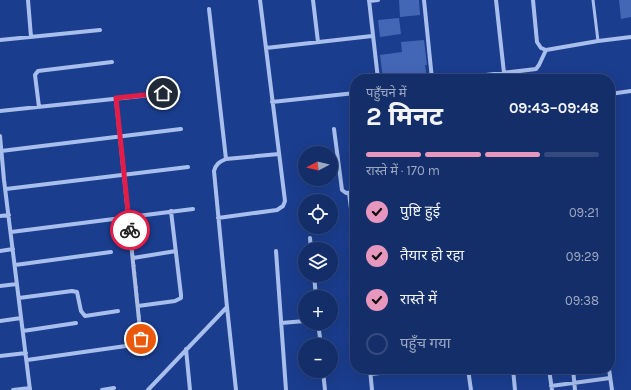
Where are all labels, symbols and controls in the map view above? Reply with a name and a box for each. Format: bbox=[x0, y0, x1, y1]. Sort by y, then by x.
pin bbox=[146, 76, 180, 110]
icon: home bbox=[152, 82, 174, 104]
text: पहुँचने में bbox=[366, 85, 407, 100]
text: 09:43–09:48 bbox=[509, 99, 599, 117]
text: 2 मिनट bbox=[366, 101, 443, 132]
north arrow bbox=[298, 146, 338, 186]
map controls bbox=[298, 146, 338, 378]
text: रास्ते में · 170 m bbox=[366, 163, 440, 178]
button: locate bbox=[298, 194, 338, 234]
icon: check bbox=[366, 201, 388, 223]
text: पुष्टि हुई bbox=[400, 202, 440, 220]
text: 09:21 bbox=[569, 205, 599, 220]
courier bbox=[110, 210, 150, 250]
icon: bike bbox=[119, 219, 141, 241]
button: layers bbox=[298, 242, 338, 282]
icon: check bbox=[366, 245, 388, 267]
text: तैयार हो रहा bbox=[400, 246, 464, 264]
text: 09:29 bbox=[566, 249, 599, 264]
icon: check bbox=[366, 289, 388, 311]
button: + bbox=[298, 290, 338, 330]
text: रास्ते में bbox=[400, 290, 437, 308]
text: 09:38 bbox=[565, 293, 599, 308]
pin bbox=[124, 322, 158, 356]
icon: bag bbox=[130, 328, 152, 350]
text: पहुँच गया bbox=[400, 334, 451, 352]
button: − bbox=[298, 338, 338, 378]

